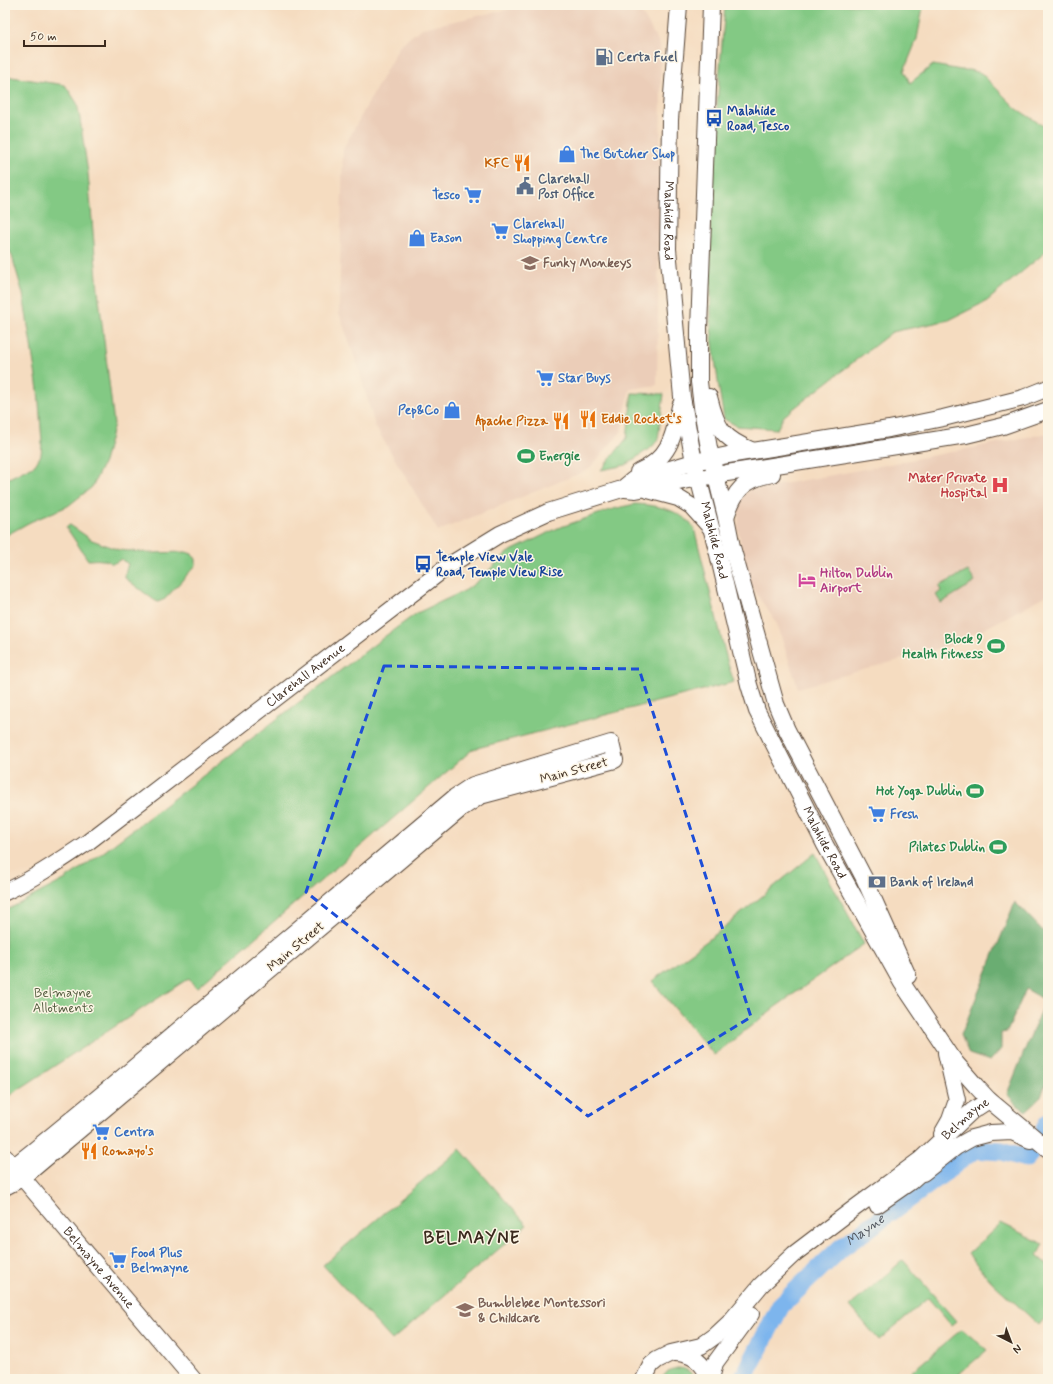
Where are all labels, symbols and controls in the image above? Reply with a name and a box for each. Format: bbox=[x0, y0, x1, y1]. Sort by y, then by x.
scale bar bbox=[24, 22, 105, 48]
text: 50 m bbox=[30, 29, 57, 45]
fuel station icon: Certa Fuel bbox=[594, 47, 614, 67]
place label: Certa Fuel bbox=[617, 49, 678, 66]
place label: Malahide Road, Tesco bbox=[727, 103, 790, 135]
bus stop icon: Malahide Road, Tesco bbox=[704, 108, 724, 128]
shop icon: The Butcher Shop bbox=[557, 144, 577, 164]
place label: The Butcher Shop bbox=[580, 146, 675, 163]
restaurant icon: KFC bbox=[512, 153, 532, 173]
place label: KFC bbox=[484, 155, 510, 172]
place label: Clarehall Post Office bbox=[538, 171, 595, 203]
public building icon: Clarehall Post Office bbox=[515, 176, 535, 196]
street label: Malahide Road bbox=[659, 181, 678, 261]
supermarket icon: Tesco bbox=[463, 185, 483, 205]
place label: Tesco bbox=[432, 187, 461, 204]
place label: Clarehall Shopping Centre bbox=[513, 216, 608, 249]
supermarket icon: Clarehall Shopping Centre bbox=[490, 221, 510, 241]
shop icon: Eason bbox=[407, 228, 427, 248]
place label: Eason bbox=[430, 230, 462, 247]
school or university icon: Funky Monkeys bbox=[520, 253, 540, 273]
place label: Funky Monkeys bbox=[543, 255, 631, 272]
supermarket icon: Star Buys bbox=[535, 368, 555, 388]
place label: Star Buys bbox=[558, 370, 611, 387]
shop icon: Pep&Co bbox=[442, 400, 462, 420]
place label: Pep&Co bbox=[398, 402, 439, 419]
restaurant icon: Eddie Rocket's bbox=[578, 409, 598, 429]
restaurant icon: Apache Pizza bbox=[551, 411, 571, 431]
place label: Eddie Rocket's bbox=[601, 411, 682, 428]
place label: Apache Pizza bbox=[476, 413, 549, 431]
sports icon: Energie bbox=[516, 446, 536, 466]
place label: Energie bbox=[539, 448, 581, 467]
place label: Mater Private Hospital bbox=[908, 470, 988, 502]
hospital icon: Mater Private Hospital bbox=[990, 475, 1010, 495]
street label: Malahide Road bbox=[696, 500, 732, 581]
place label: Temple View Vale Road, Temple View Rise bbox=[436, 549, 563, 581]
bus stop icon: Temple View Vale Road, Temple View Rise bbox=[413, 554, 433, 574]
place label: Hilton Dublin Airport bbox=[820, 565, 893, 597]
hotel icon: Hilton Dublin Airport bbox=[797, 570, 817, 590]
place label: Block 9 Health Fitness bbox=[902, 631, 984, 663]
sports icon: Block 9 Health Fitness bbox=[986, 636, 1006, 656]
street label: Clarehall Avenue bbox=[262, 640, 349, 711]
street label: Main Street bbox=[538, 754, 610, 788]
sports icon: Hot Yoga Dublin bbox=[965, 781, 985, 801]
place label: Hot Yoga Dublin bbox=[876, 783, 962, 801]
street label: Malahide Road bbox=[798, 804, 851, 882]
supermarket icon: Fresh bbox=[867, 804, 887, 824]
place label: Fresh bbox=[890, 806, 919, 823]
sports icon: Pilates Dublin bbox=[988, 837, 1008, 857]
place label: Pilates Dublin bbox=[909, 839, 985, 856]
bank icon: Bank of Ireland bbox=[867, 872, 887, 892]
place label: Bank of Ireland bbox=[890, 874, 974, 891]
street label: Main Street bbox=[264, 918, 328, 976]
park label: Belmayne Allotments bbox=[33, 985, 94, 1017]
street label: Belmayne bbox=[938, 1093, 993, 1144]
supermarket icon: Centra bbox=[91, 1122, 111, 1142]
place label: Centra bbox=[114, 1124, 154, 1141]
restaurant icon: Romayo's bbox=[79, 1141, 99, 1161]
place label: Romayo's bbox=[102, 1143, 154, 1160]
water label: Mayne bbox=[842, 1210, 889, 1251]
street label: Belmayne Avenue bbox=[59, 1223, 138, 1312]
district label: BELMAYNE bbox=[424, 1227, 520, 1249]
place label: Food Plus Belmayne bbox=[131, 1245, 189, 1277]
supermarket icon: Food Plus Belmayne bbox=[108, 1250, 128, 1270]
place label: Bumblebee Montessori & Childcare bbox=[478, 1295, 606, 1327]
school or university icon: Bumblebee Montessori & Childcare bbox=[455, 1300, 475, 1320]
north arrow bbox=[991, 1322, 1031, 1362]
text: N bbox=[1010, 1341, 1024, 1356]

